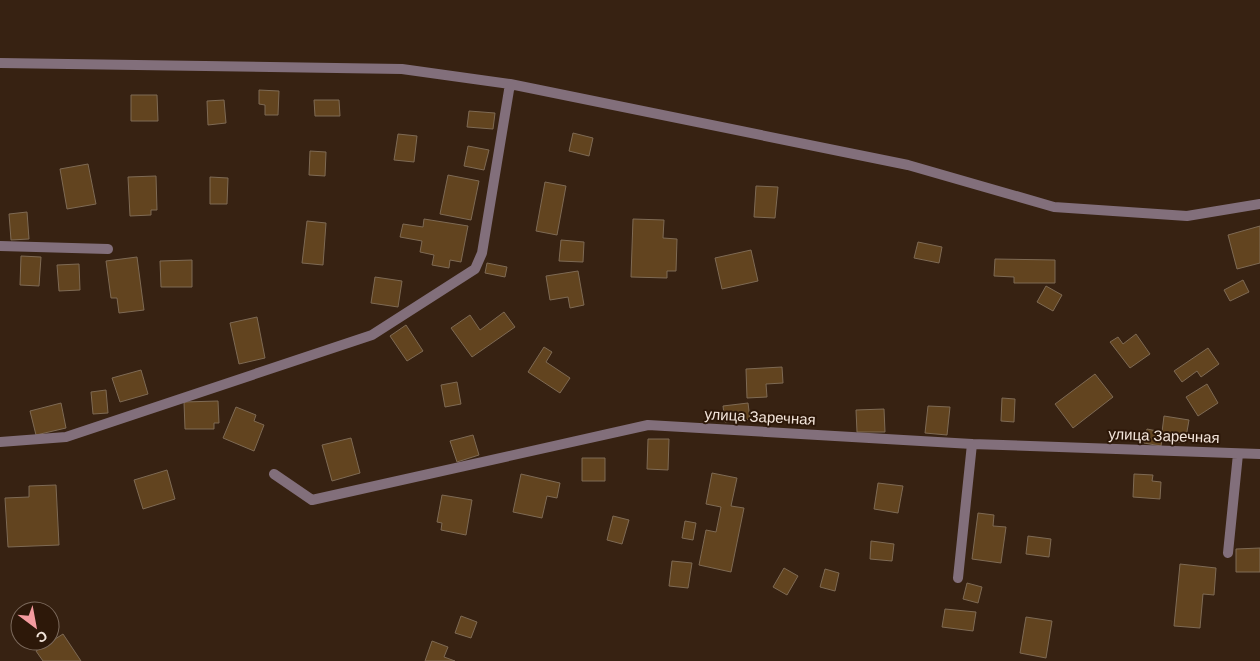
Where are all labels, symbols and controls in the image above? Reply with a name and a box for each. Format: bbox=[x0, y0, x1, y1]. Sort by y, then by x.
street label: улица Заречная bbox=[704, 404, 816, 430]
street label: улица Заречная bbox=[1108, 424, 1220, 448]
north arrow bbox=[10, 601, 60, 651]
text: С bbox=[33, 627, 51, 647]

